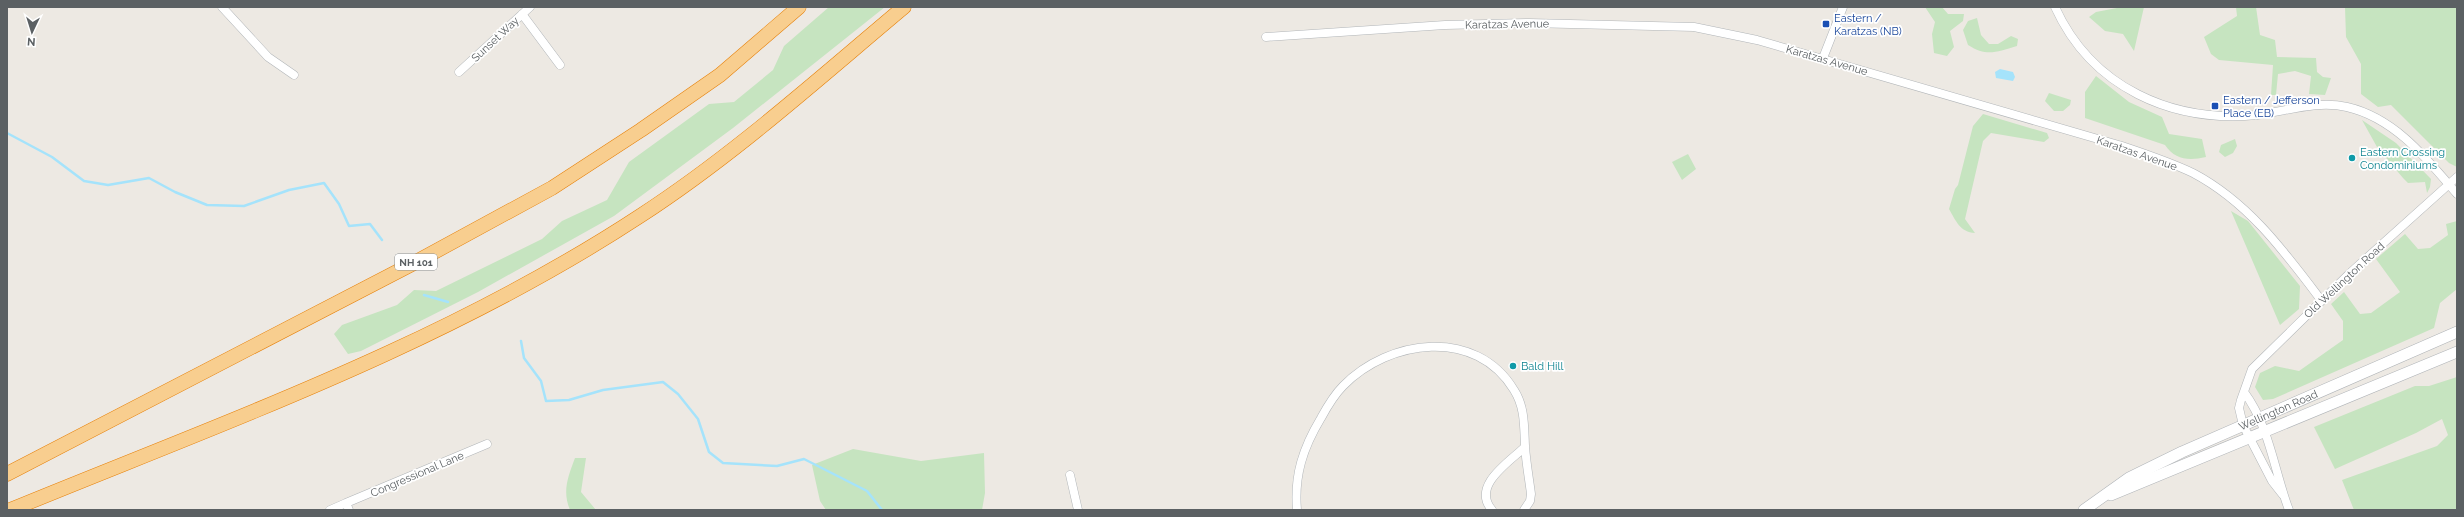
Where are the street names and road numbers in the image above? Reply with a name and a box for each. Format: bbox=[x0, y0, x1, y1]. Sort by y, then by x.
street label: Sunset Way bbox=[469, 14, 522, 65]
street label: Karatzas Avenue bbox=[1465, 17, 1550, 32]
street label: Karatzas Avenue bbox=[1785, 43, 1870, 78]
street label: Karatzas Avenue bbox=[2095, 134, 2179, 174]
street label: Old Wellington Road bbox=[2301, 240, 2387, 321]
road number: NH 101 bbox=[395, 254, 437, 270]
street label: Wellington Road bbox=[2237, 388, 2320, 433]
street label: Congressional Lane bbox=[369, 449, 466, 500]

